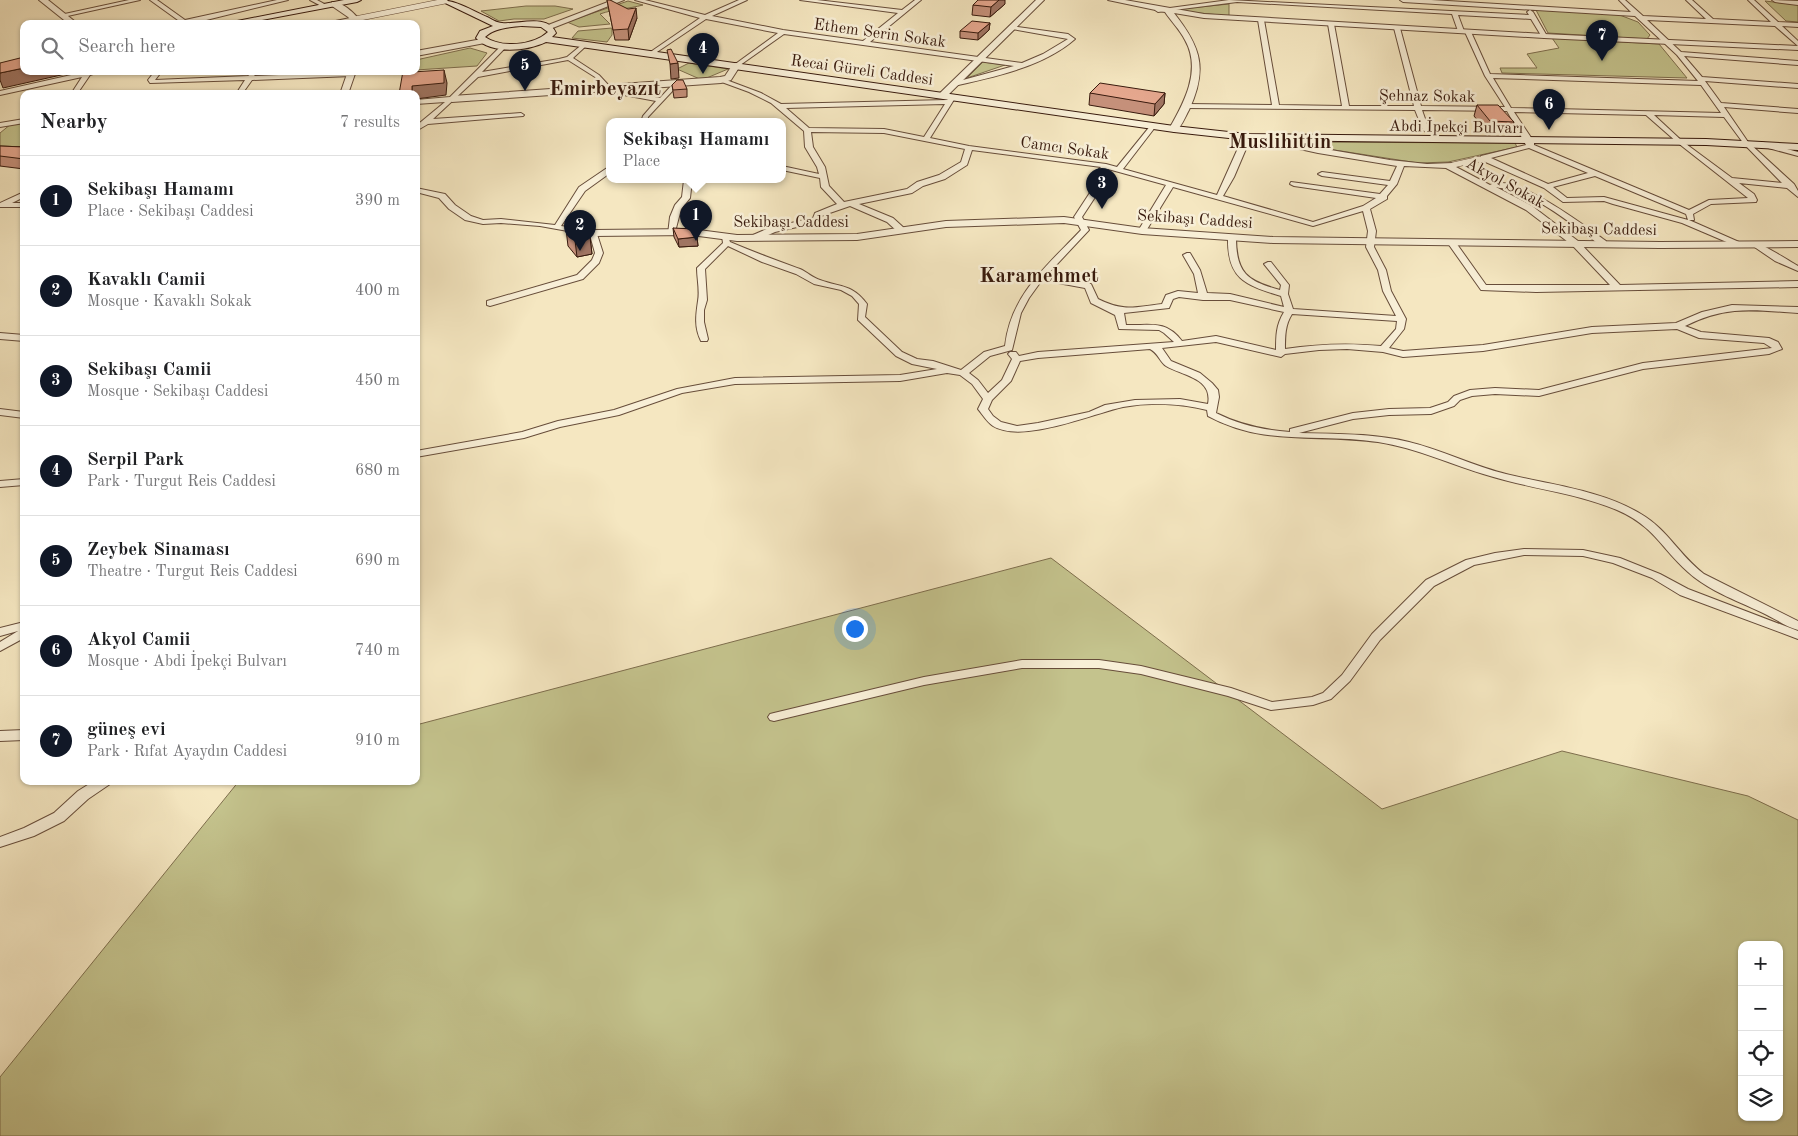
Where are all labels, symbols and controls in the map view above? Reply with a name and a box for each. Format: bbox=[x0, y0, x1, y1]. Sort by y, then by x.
street label: Ethem Serin Sokak bbox=[812, 17, 947, 51]
search box bbox=[20, 20, 420, 75]
pin: 7 bbox=[1586, 20, 1618, 61]
pin: 4 bbox=[687, 33, 719, 74]
icon: search bbox=[38, 34, 66, 62]
text: Search here bbox=[78, 38, 175, 57]
pin: 5 bbox=[509, 50, 541, 91]
street label: Recai Güreli Caddesi bbox=[790, 53, 934, 89]
district label: Emirbeyazıt bbox=[549, 79, 661, 100]
street label: Şehnaz Sokak bbox=[1379, 88, 1475, 106]
pin: 6 bbox=[1533, 89, 1565, 130]
text: Nearby bbox=[40, 112, 108, 133]
text: 7 results bbox=[340, 115, 400, 131]
street label: Abdi İpekçi Bulvarı bbox=[1389, 115, 1523, 137]
popup bbox=[606, 118, 786, 183]
text: Sekibaşı Hamamı bbox=[623, 131, 769, 150]
district label: Muslihittin bbox=[1228, 132, 1332, 153]
street label: Camcı Sokak bbox=[1019, 135, 1110, 163]
text: Place bbox=[623, 154, 660, 170]
street label: Akyol Sokak bbox=[1463, 156, 1547, 212]
pin: 3 bbox=[1086, 168, 1118, 209]
text: Sekibaşı Hamamı bbox=[87, 181, 234, 200]
text: 1 bbox=[51, 193, 61, 209]
text: 390 m bbox=[355, 193, 400, 209]
pin: 1 bbox=[680, 200, 712, 241]
text: Place · Sekibaşı Caddesi bbox=[87, 204, 254, 220]
street label: Sekibaşı Caddesi bbox=[1137, 208, 1253, 232]
pin: 2 bbox=[564, 210, 596, 251]
street label: Sekibaşı Caddesi bbox=[733, 215, 849, 231]
street label: Sekibaşı Caddesi bbox=[1541, 221, 1657, 239]
district label: Karamehmet bbox=[979, 266, 1099, 287]
text: Kavaklı Camii bbox=[87, 271, 205, 290]
text: 2 bbox=[51, 283, 61, 299]
text: 400 m bbox=[355, 283, 400, 299]
text: Mosque · Kavaklı Sokak bbox=[87, 294, 252, 310]
text: Sekibaşı Camii bbox=[87, 361, 211, 380]
text: 3 bbox=[51, 373, 61, 389]
text: 450 m bbox=[355, 373, 400, 389]
text: Mosque · Sekibaşı Caddesi bbox=[87, 384, 268, 400]
text: Serpil Park bbox=[87, 451, 184, 470]
text: 4 bbox=[51, 463, 61, 479]
text: 680 m bbox=[355, 463, 400, 479]
text: Park · Turgut Reis Caddesi bbox=[87, 474, 276, 490]
text: Zeybek Sinaması bbox=[87, 541, 230, 560]
text: 5 bbox=[51, 553, 61, 569]
text: 690 m bbox=[355, 553, 400, 569]
text: Theatre · Turgut Reis Caddesi bbox=[87, 564, 298, 580]
your location bbox=[842, 616, 868, 642]
text: Akyol Camii bbox=[87, 631, 190, 650]
text: 6 bbox=[51, 643, 61, 659]
text: 740 m bbox=[355, 643, 400, 659]
text: Mosque · Abdi İpekçi Bulvarı bbox=[87, 654, 287, 670]
text: güneş evi bbox=[87, 721, 166, 740]
text: 7 bbox=[51, 733, 61, 749]
text: 910 m bbox=[355, 733, 400, 749]
text: Park · Rıfat Ayaydın Caddesi bbox=[87, 744, 287, 760]
map controls bbox=[1738, 941, 1783, 1121]
button: + bbox=[1738, 941, 1783, 986]
button: − bbox=[1738, 986, 1783, 1031]
button: locate bbox=[1738, 1031, 1783, 1076]
button: layers bbox=[1738, 1076, 1783, 1121]

